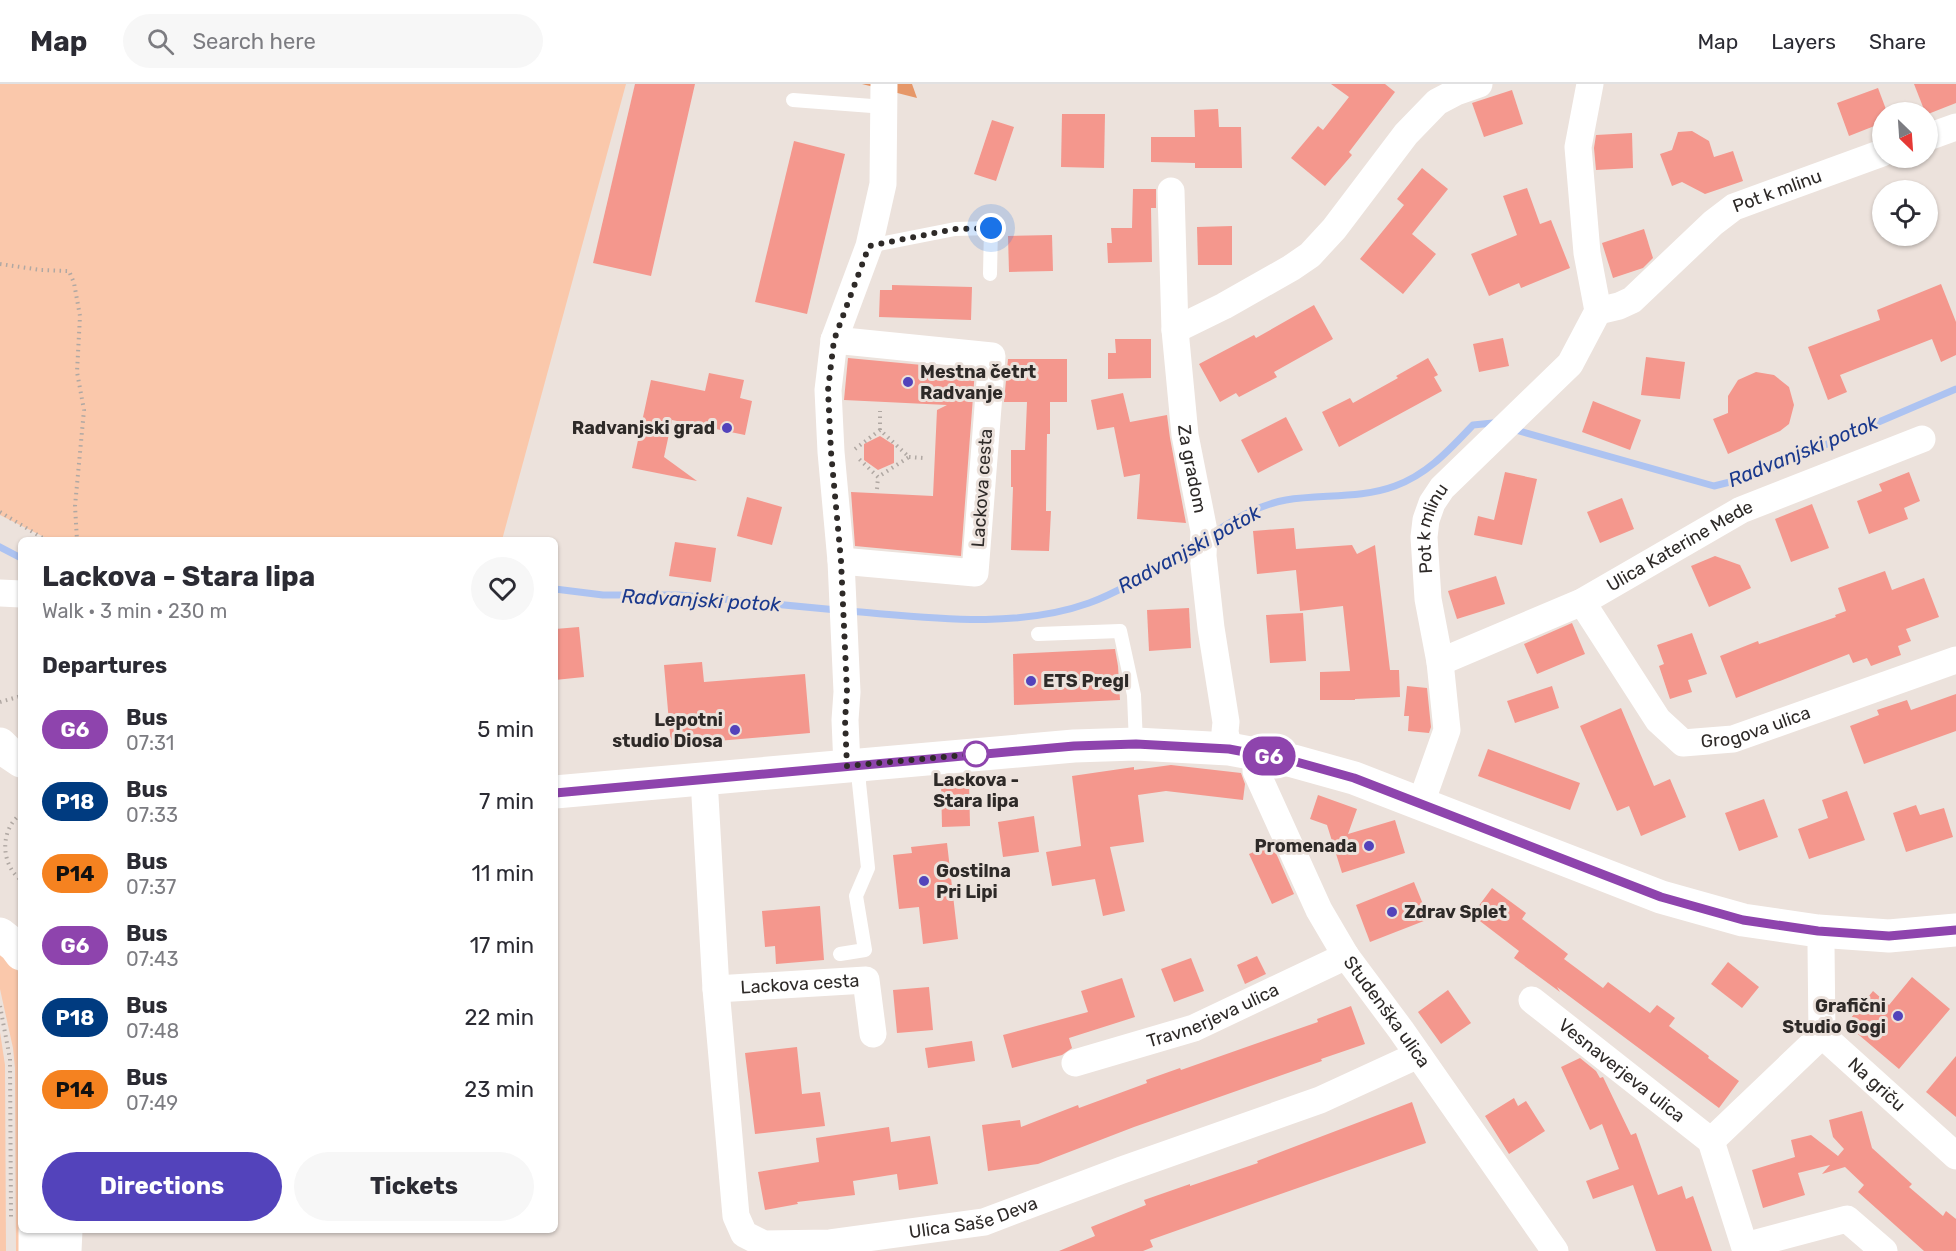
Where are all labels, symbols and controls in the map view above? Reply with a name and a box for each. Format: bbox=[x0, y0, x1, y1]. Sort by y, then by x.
search box bbox=[123, 14, 543, 68]
text: Map bbox=[30, 25, 87, 58]
icon: search bbox=[144, 25, 177, 58]
text: Search here bbox=[192, 28, 316, 55]
text: Map bbox=[1697, 29, 1738, 54]
text: Layers bbox=[1771, 29, 1836, 54]
text: Share bbox=[1869, 29, 1926, 54]
north arrow bbox=[1872, 102, 1938, 168]
map controls bbox=[1872, 102, 1938, 246]
street label: Pot k mlinu bbox=[1730, 165, 1825, 218]
button: locate bbox=[1872, 180, 1938, 246]
your location bbox=[976, 213, 1006, 243]
place label: Mestna četrt Radvanje bbox=[920, 361, 1036, 404]
marker: Mestna četrt Radvanje bbox=[901, 375, 915, 389]
water label: Radvanjski potok bbox=[1724, 410, 1882, 492]
place label: Radvanjski grad bbox=[572, 417, 715, 439]
marker: Radvanjski grad bbox=[720, 421, 734, 435]
street label: Za gradom bbox=[1173, 424, 1211, 515]
street label: Lackova cesta bbox=[967, 428, 997, 548]
street label: Pot k mlinu bbox=[1413, 479, 1453, 574]
street label: Ulica Katerine Mede bbox=[1603, 495, 1756, 596]
water label: Radvanjski potok bbox=[1113, 499, 1265, 598]
button: heart bbox=[471, 557, 534, 620]
text: Lackova - Stara lipa bbox=[42, 560, 315, 593]
water label: Radvanjski potok bbox=[621, 584, 782, 616]
text: Walk · 3 min · 230 m bbox=[42, 599, 227, 623]
text: Departures bbox=[42, 652, 167, 679]
place label: ETS Pregl bbox=[1043, 670, 1129, 692]
marker: ETS Pregl bbox=[1024, 674, 1038, 688]
street label: Grogova ulica bbox=[1700, 702, 1813, 753]
text: Bus bbox=[126, 704, 168, 731]
place label: Lepotni studio Diosa bbox=[612, 709, 723, 752]
text: 5 min bbox=[477, 716, 534, 743]
text: G6 bbox=[61, 717, 89, 742]
marker: Lepotni studio Diosa bbox=[728, 723, 742, 737]
text: 07:31 bbox=[126, 731, 174, 755]
line badge: G6 bbox=[1242, 736, 1296, 776]
marker: Lackova - Stara lipa bbox=[963, 741, 989, 767]
text: G6 bbox=[1255, 744, 1283, 769]
place label: Lackova - Stara lipa bbox=[933, 769, 1019, 812]
text: Bus bbox=[126, 776, 168, 803]
text: 7 min bbox=[479, 788, 534, 815]
text: P18 bbox=[56, 789, 94, 814]
text: 07:33 bbox=[126, 803, 178, 827]
place label: Promenada bbox=[1254, 835, 1357, 857]
marker: Promenada bbox=[1362, 839, 1376, 853]
text: Bus bbox=[126, 848, 168, 875]
text: 11 min bbox=[472, 860, 534, 887]
place label: Gostilna Pri Lipi bbox=[936, 860, 1011, 903]
text: P14 bbox=[56, 861, 94, 886]
marker: Gostilna Pri Lipi bbox=[917, 874, 931, 888]
text: 07:37 bbox=[126, 875, 176, 899]
place label: Zdrav Splet bbox=[1404, 901, 1507, 923]
marker: Zdrav Splet bbox=[1385, 905, 1399, 919]
text: Bus bbox=[126, 920, 168, 947]
text: 17 min bbox=[470, 932, 534, 959]
text: G6 bbox=[61, 933, 89, 958]
text: 07:43 bbox=[126, 947, 179, 971]
street label: Studenška ulica bbox=[1339, 952, 1435, 1072]
street label: Lackova cesta bbox=[740, 969, 860, 999]
street label: Travnerjeva ulica bbox=[1144, 978, 1282, 1052]
text: Bus bbox=[126, 992, 168, 1019]
place label: Grafični Studio Gogi bbox=[1782, 995, 1886, 1038]
text: 22 min bbox=[465, 1004, 534, 1031]
text: P18 bbox=[56, 1005, 94, 1030]
marker: Grafični Studio Gogi bbox=[1891, 1009, 1905, 1023]
street label: Vesnaverjeva ulica bbox=[1554, 1014, 1689, 1127]
text: 07:48 bbox=[126, 1019, 179, 1043]
street label: Na griču bbox=[1843, 1053, 1910, 1116]
text: Bus bbox=[126, 1064, 168, 1091]
text: 23 min bbox=[464, 1076, 534, 1103]
text: P14 bbox=[56, 1077, 94, 1102]
text: 07:49 bbox=[126, 1091, 178, 1115]
button: Directions bbox=[42, 1152, 282, 1221]
button: Tickets bbox=[294, 1152, 534, 1221]
street label: Ulica Saše Deva bbox=[907, 1192, 1041, 1243]

